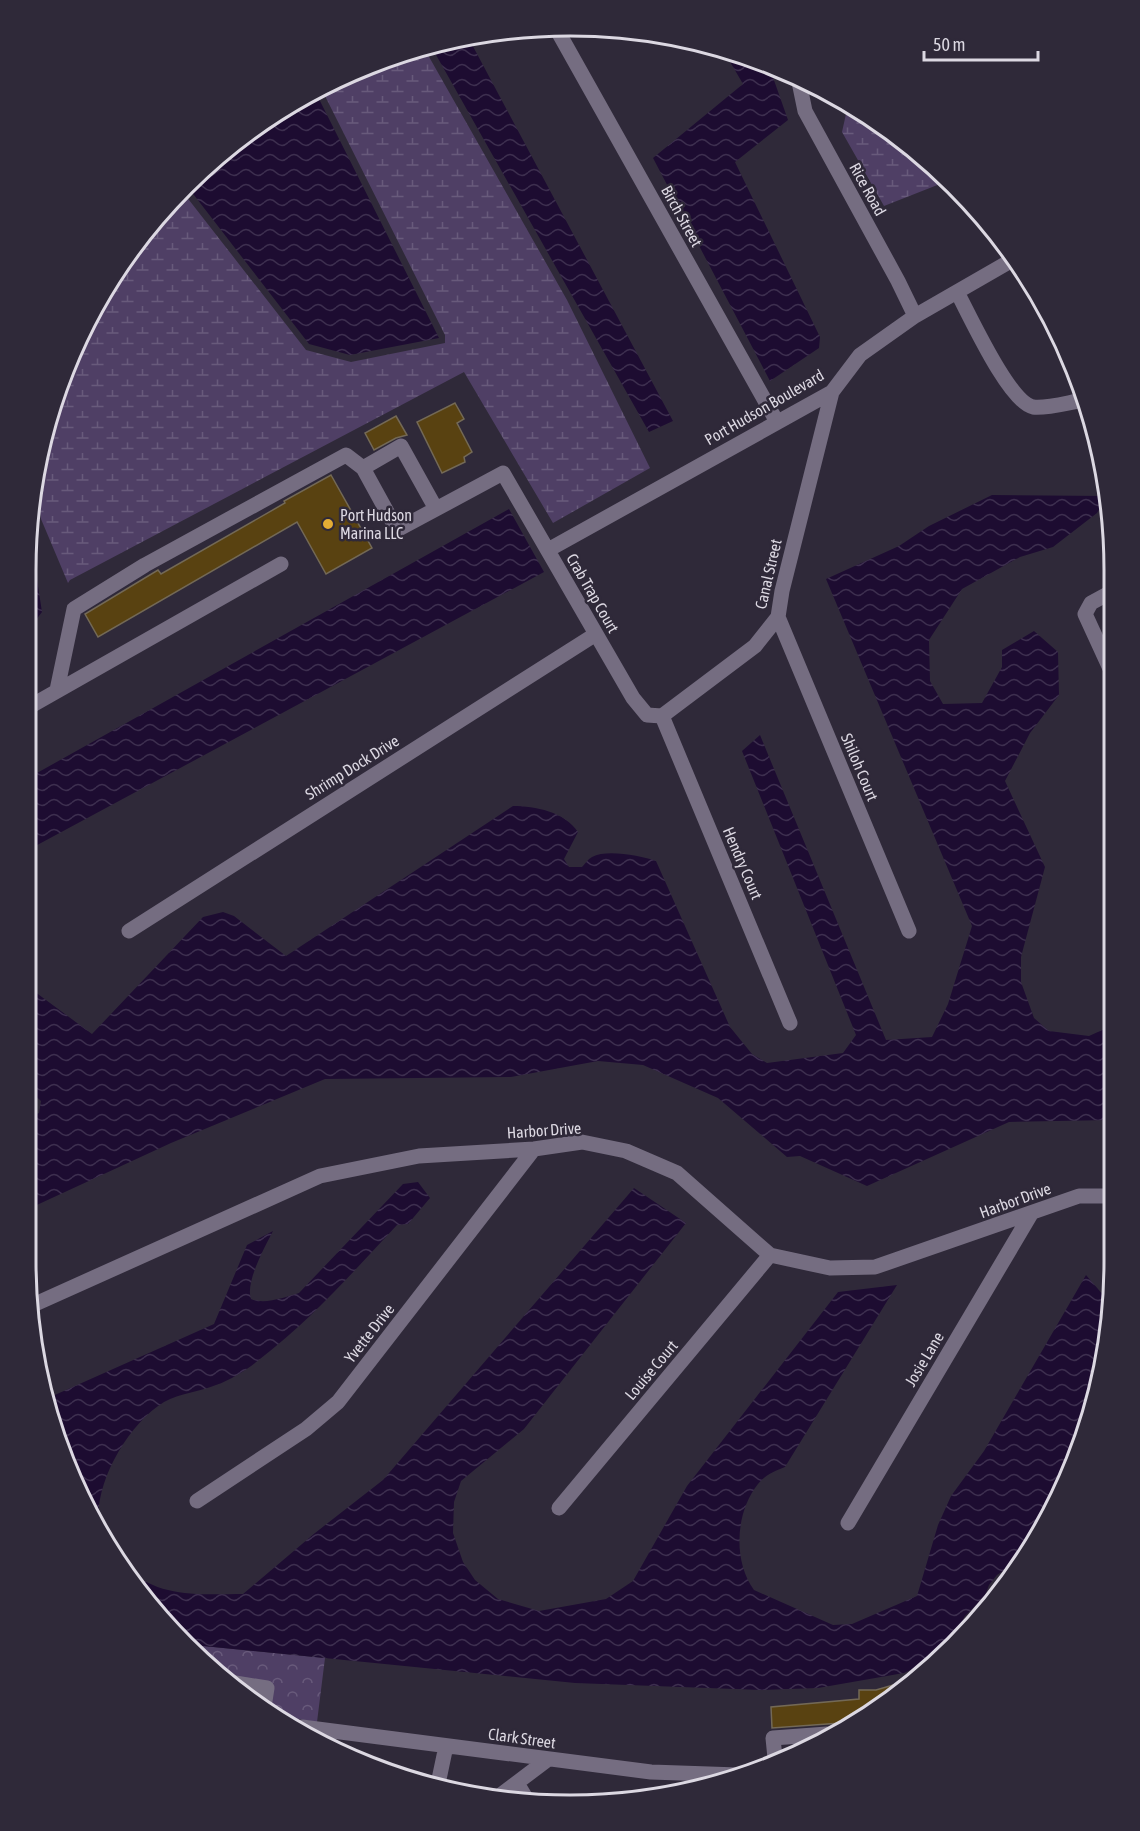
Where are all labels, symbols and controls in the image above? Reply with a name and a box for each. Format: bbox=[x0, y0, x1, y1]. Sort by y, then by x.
scale bar bbox=[924, 24, 1038, 62]
text: 50 m bbox=[933, 34, 965, 55]
street label: Rice Road bbox=[846, 159, 890, 219]
street label: Birch Street bbox=[658, 182, 706, 250]
street label: Port Hudson Boulevard bbox=[701, 366, 827, 448]
place label: Port Hudson Marina LLC bbox=[340, 506, 412, 542]
marker: Port Hudson Marina LLC bbox=[321, 517, 335, 531]
street label: Canal Street bbox=[751, 537, 785, 611]
street label: Crab Trap Court bbox=[562, 550, 623, 636]
street label: Shrimp Dock Drive bbox=[302, 731, 403, 804]
street label: Shiloh Court bbox=[838, 731, 882, 804]
street label: Hendry Court bbox=[719, 824, 766, 903]
street label: Harbor Drive bbox=[506, 1118, 582, 1142]
street label: Harbor Drive bbox=[977, 1179, 1053, 1221]
street label: Yvette Drive bbox=[340, 1300, 398, 1366]
street label: Josie Lane bbox=[901, 1329, 947, 1389]
street label: Louise Court bbox=[621, 1336, 681, 1403]
street label: Clark Street bbox=[487, 1724, 557, 1752]

